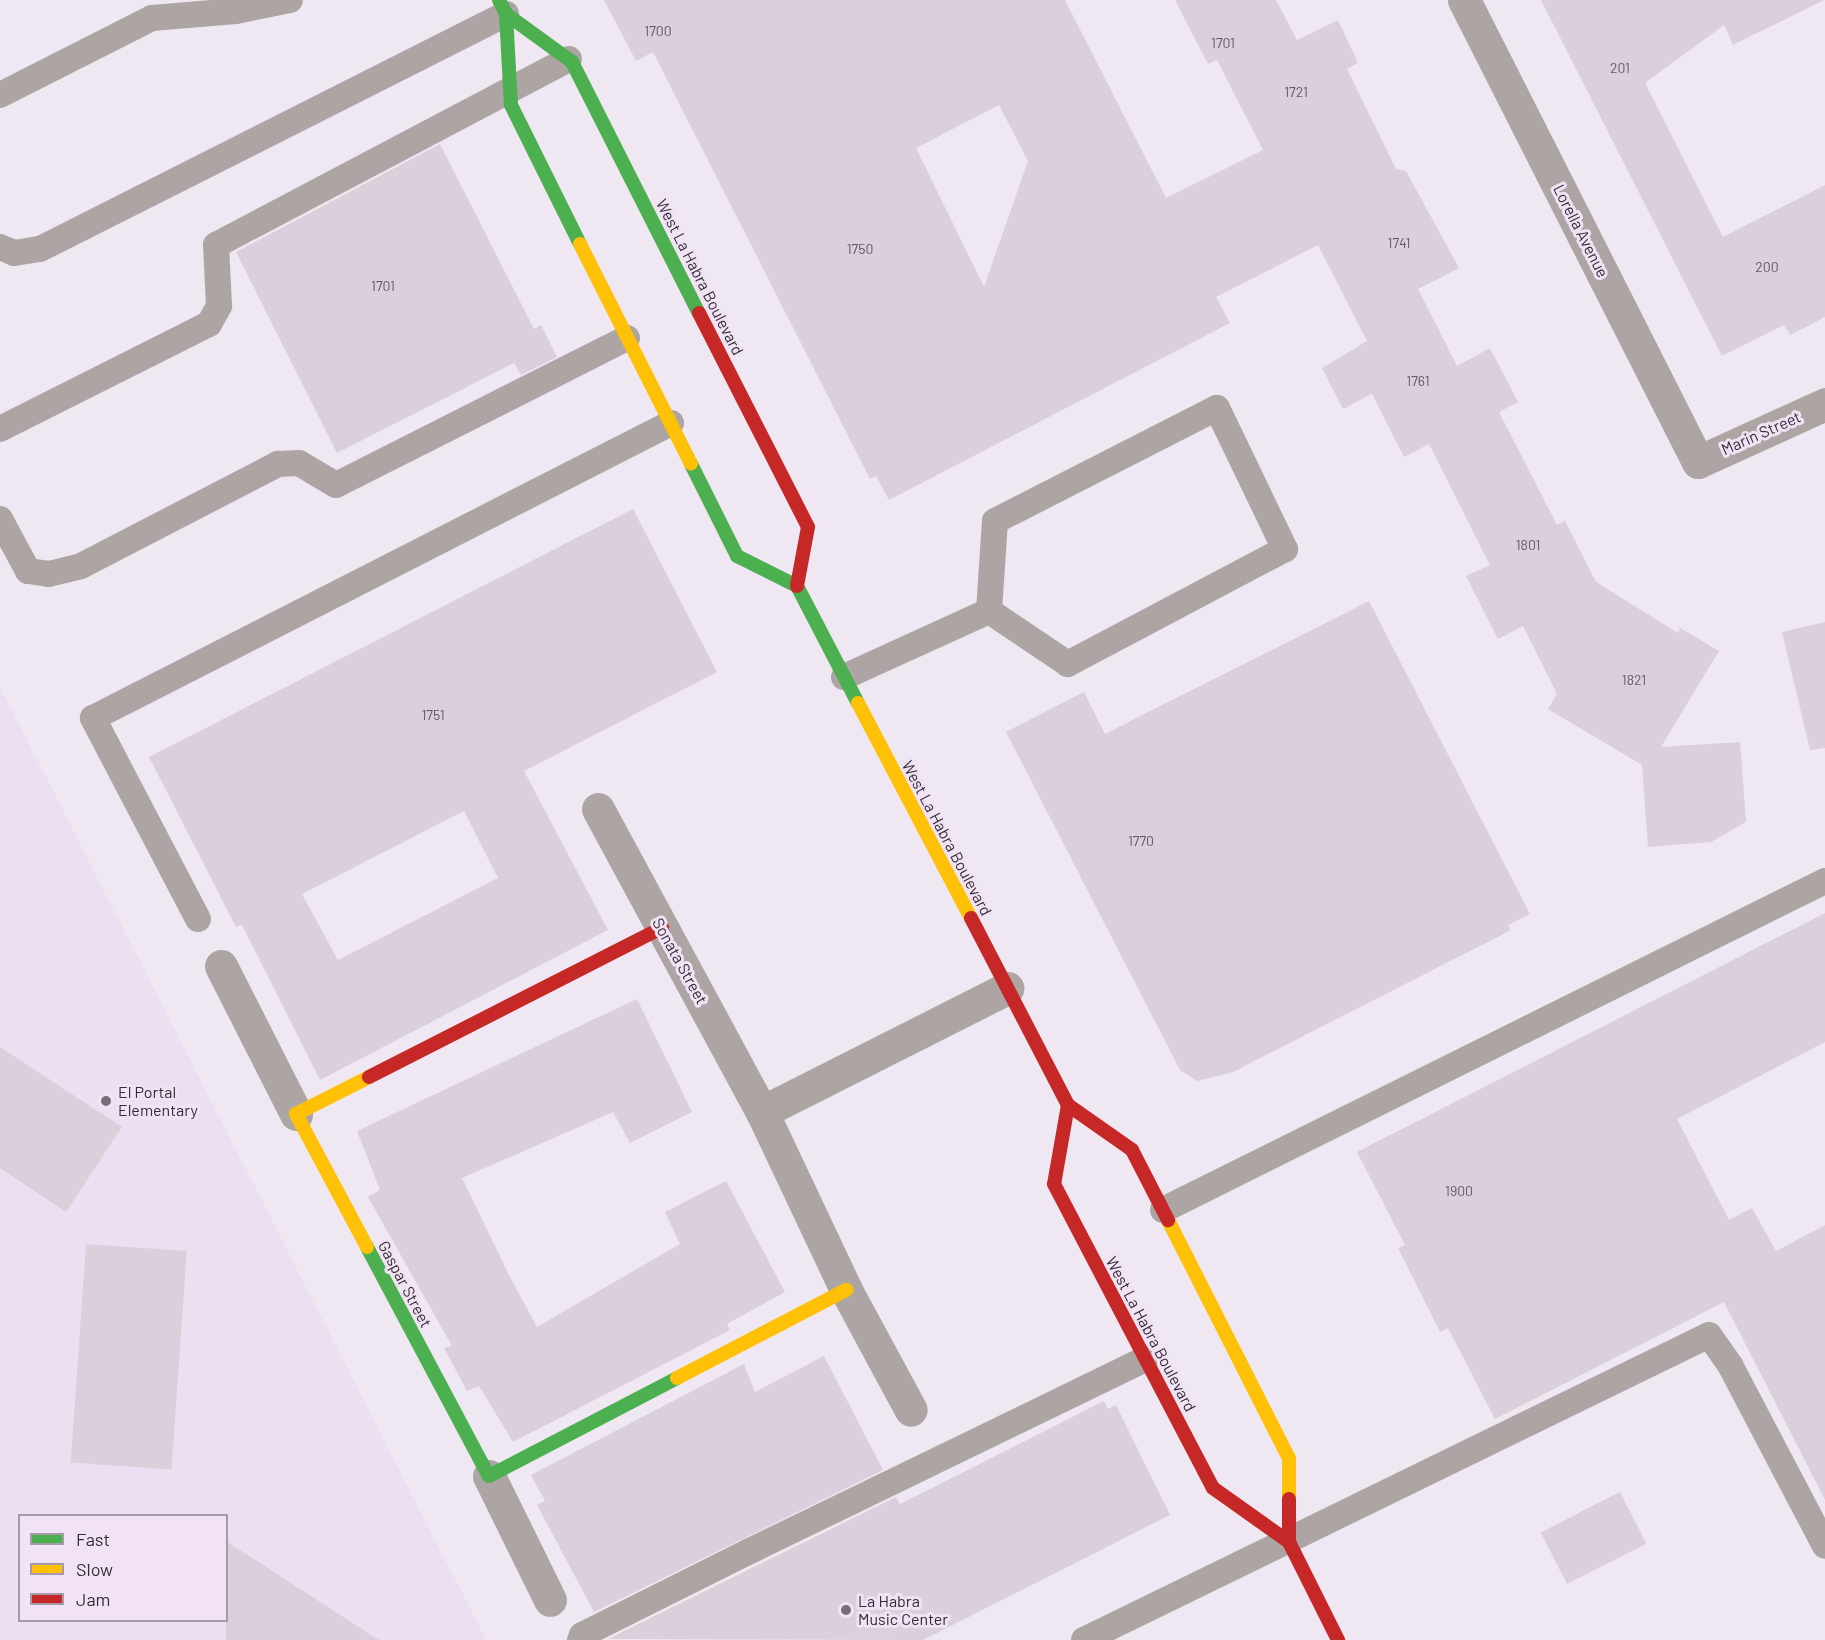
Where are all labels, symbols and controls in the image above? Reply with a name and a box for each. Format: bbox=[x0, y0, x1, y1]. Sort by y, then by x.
house number: 1700 bbox=[644, 23, 672, 39]
house number: 1701 bbox=[1211, 35, 1235, 51]
house number: 201 bbox=[1610, 60, 1630, 76]
house number: 1721 bbox=[1284, 84, 1308, 100]
street label: Lorella Avenue bbox=[1549, 181, 1613, 281]
street label: West La Habra Boulevard bbox=[652, 196, 748, 358]
house number: 1741 bbox=[1388, 235, 1410, 251]
house number: 1750 bbox=[847, 241, 873, 257]
house number: 200 bbox=[1755, 259, 1779, 275]
house number: 1701 bbox=[371, 278, 395, 294]
house number: 1761 bbox=[1406, 373, 1430, 389]
street label: Marin Street bbox=[1718, 407, 1804, 459]
house number: 1801 bbox=[1516, 537, 1540, 553]
house number: 1821 bbox=[1622, 672, 1646, 688]
house number: 1751 bbox=[421, 707, 445, 723]
street label: West La Habra Boulevard bbox=[898, 757, 996, 919]
house number: 1770 bbox=[1128, 833, 1154, 849]
street label: Sonata Street bbox=[648, 915, 712, 1007]
place label: El Portal Elementary bbox=[118, 1082, 198, 1120]
marker: El Portal Elementary bbox=[99, 1094, 113, 1108]
house number: 1900 bbox=[1445, 1183, 1473, 1199]
street label: Gaspar Street bbox=[374, 1237, 436, 1331]
street label: West La Habra Boulevard bbox=[1102, 1253, 1200, 1415]
legend bbox=[18, 1514, 228, 1622]
text: Fast bbox=[76, 1528, 110, 1550]
text: Slow bbox=[76, 1558, 113, 1580]
text: Jam bbox=[76, 1588, 110, 1610]
place label: La Habra Music Center bbox=[858, 1591, 948, 1629]
marker: La Habra Music Center bbox=[839, 1603, 853, 1617]

